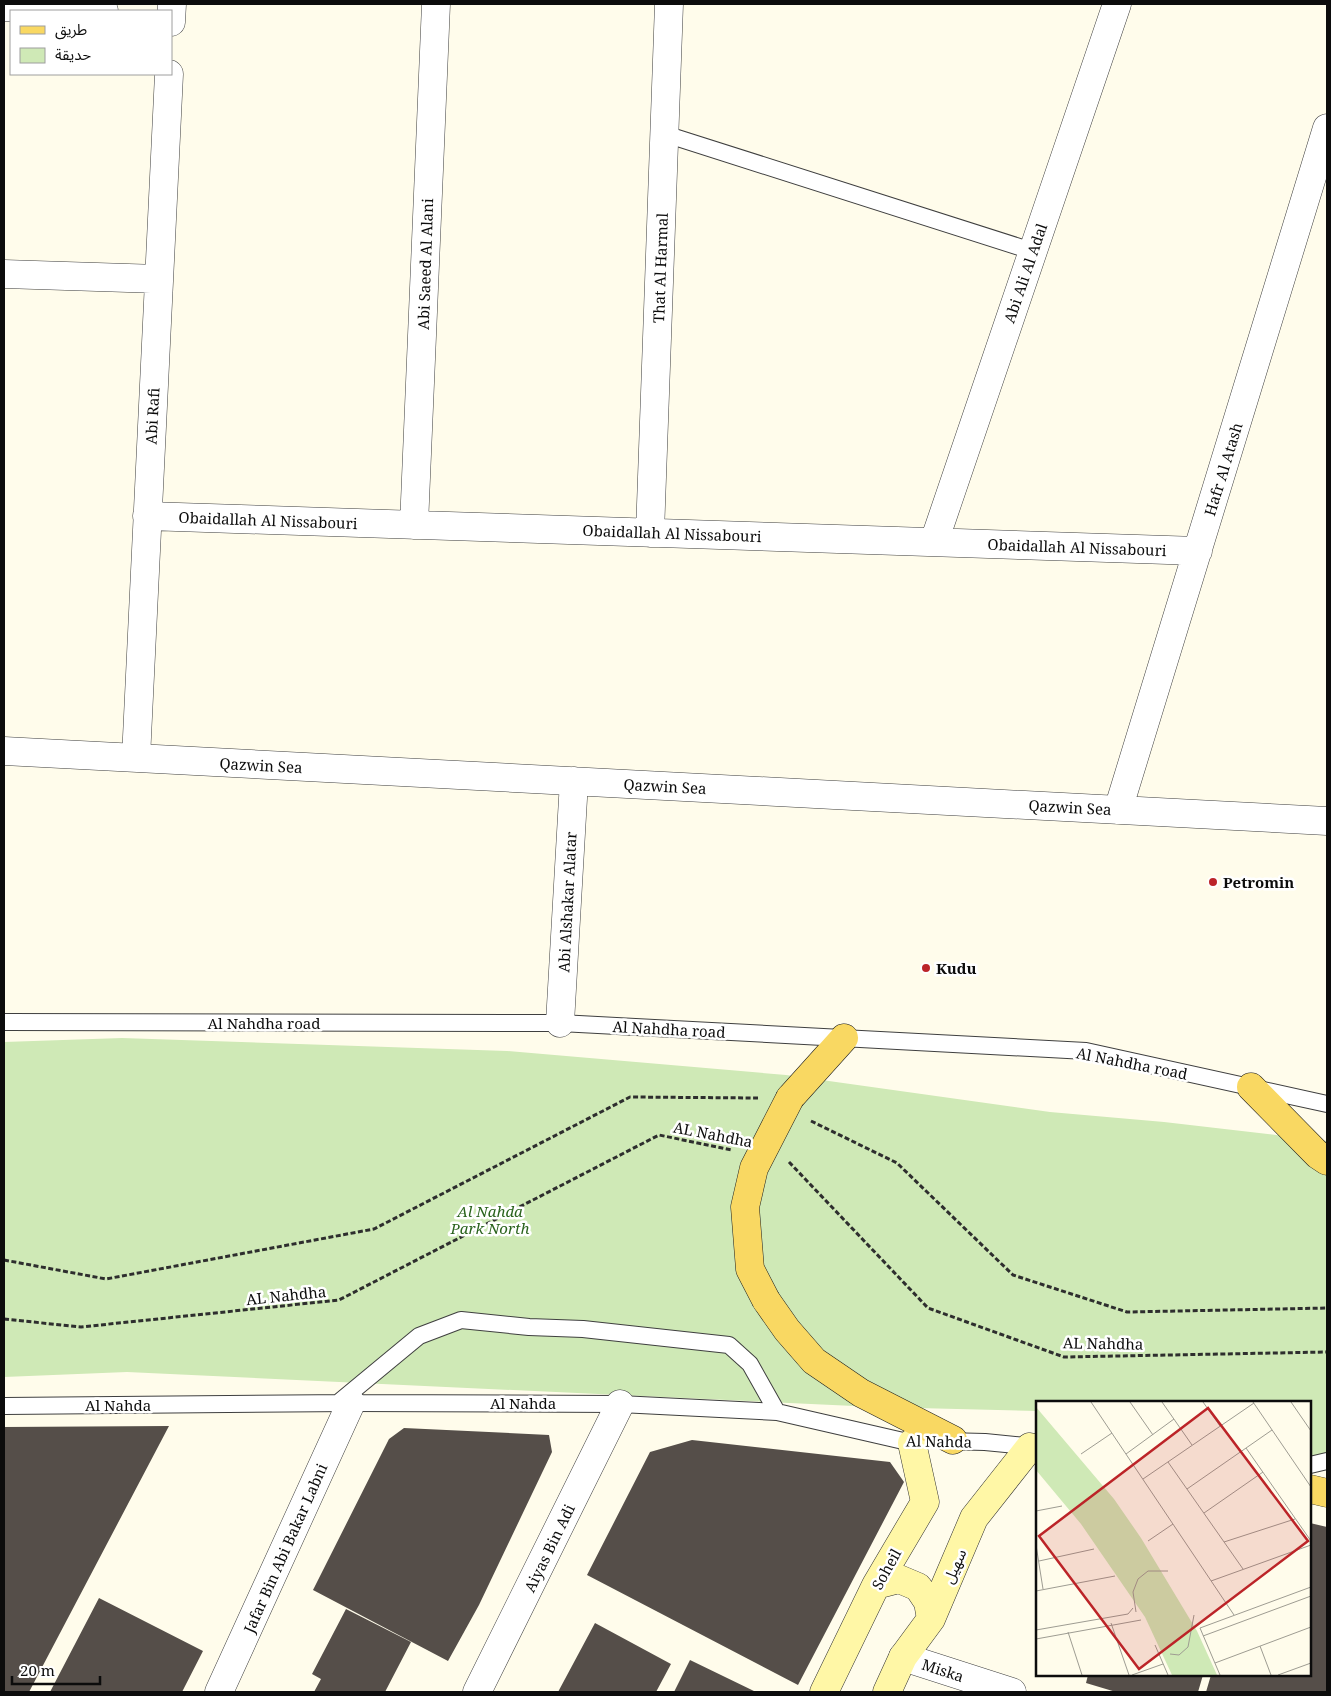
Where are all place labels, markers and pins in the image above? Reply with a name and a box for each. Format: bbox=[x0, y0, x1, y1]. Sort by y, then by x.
place label: Petromin bbox=[1223, 872, 1294, 892]
marker: Petromin bbox=[1207, 876, 1219, 888]
place label: Kudu bbox=[936, 958, 976, 978]
marker: Kudu bbox=[920, 962, 932, 974]

